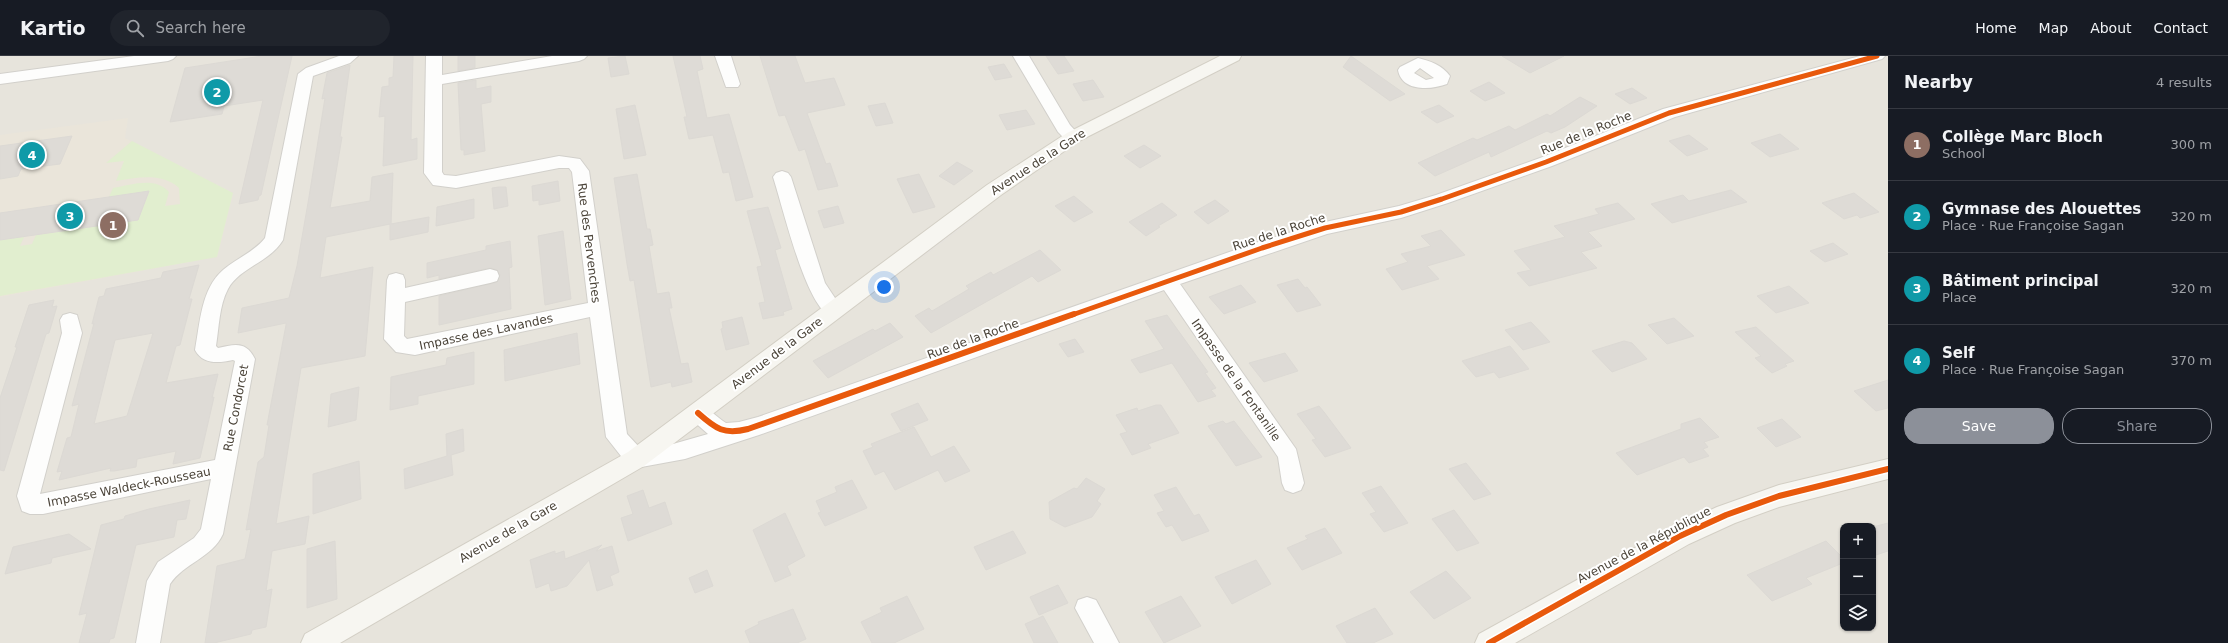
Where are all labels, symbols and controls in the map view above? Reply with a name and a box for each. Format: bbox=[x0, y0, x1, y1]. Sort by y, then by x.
search box bbox=[110, 10, 390, 46]
text: Kartio bbox=[20, 17, 86, 39]
icon: search bbox=[124, 17, 146, 39]
text: Search here bbox=[156, 19, 246, 37]
text: Home bbox=[1975, 20, 2017, 36]
text: Map bbox=[2039, 20, 2068, 36]
text: About bbox=[2090, 20, 2132, 36]
text: Contact bbox=[2154, 20, 2208, 36]
text: Nearby bbox=[1904, 72, 1973, 92]
text: 4 results bbox=[2156, 75, 2212, 90]
pin: 2 bbox=[204, 77, 230, 107]
street label: Rue de la Roche bbox=[1539, 108, 1633, 158]
street label: Avenue de la Gare bbox=[988, 126, 1088, 198]
text: Collège Marc Bloch bbox=[1942, 128, 2103, 146]
text: 1 bbox=[1912, 137, 1922, 152]
text: 300 m bbox=[2170, 137, 2212, 152]
pin: 4 bbox=[19, 140, 45, 170]
text: School bbox=[1942, 146, 1985, 161]
street label: Rue des Pervenches bbox=[575, 182, 603, 304]
text: Gymnase des Alouettes bbox=[1942, 200, 2141, 218]
pin: 3 bbox=[57, 201, 83, 231]
text: 2 bbox=[1912, 209, 1922, 224]
text: 320 m bbox=[2170, 209, 2212, 224]
pin: 1 bbox=[100, 210, 126, 240]
street label: Rue de la Roche bbox=[1231, 210, 1327, 254]
text: Place · Rue Françoise Sagan bbox=[1942, 218, 2124, 233]
text: Bâtiment principal bbox=[1942, 272, 2099, 290]
your location bbox=[874, 277, 894, 297]
text: 3 bbox=[1912, 281, 1922, 296]
text: 320 m bbox=[2170, 281, 2212, 296]
text: Place bbox=[1942, 290, 1977, 305]
street label: Impasse des Lavandes bbox=[418, 311, 554, 353]
street label: Avenue de la Gare bbox=[729, 314, 825, 392]
street label: Rue de la Roche bbox=[925, 316, 1021, 362]
street label: Impasse de la Fontanille bbox=[1188, 316, 1284, 444]
text: Self bbox=[1942, 344, 1975, 362]
text: 4 bbox=[1912, 353, 1922, 368]
text: 370 m bbox=[2170, 353, 2212, 368]
text: Place · Rue Françoise Sagan bbox=[1942, 362, 2124, 377]
street label: Rue Condorcet bbox=[221, 363, 251, 453]
button: Save bbox=[1904, 408, 2054, 444]
button: Share bbox=[2062, 408, 2212, 444]
street label: Impasse Waldeck-Rousseau bbox=[46, 464, 212, 510]
street label: Avenue de la Gare bbox=[457, 498, 559, 566]
street label: Avenue de la République bbox=[1575, 504, 1713, 586]
map controls bbox=[1840, 523, 1876, 631]
button: + bbox=[1840, 523, 1876, 559]
button: − bbox=[1840, 559, 1876, 595]
button: layers bbox=[1840, 595, 1876, 631]

